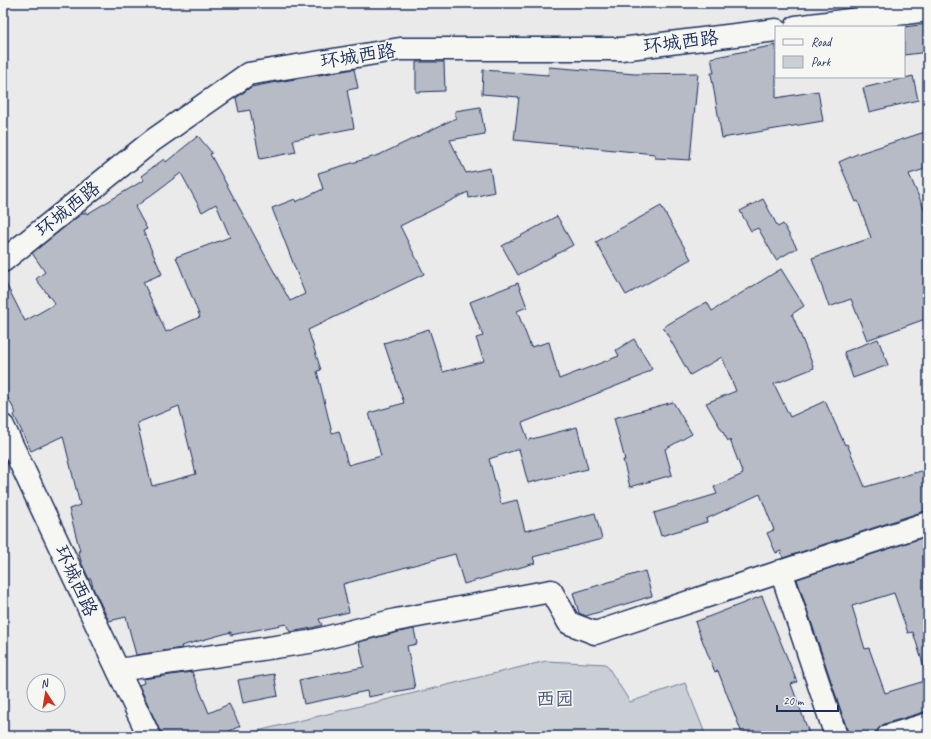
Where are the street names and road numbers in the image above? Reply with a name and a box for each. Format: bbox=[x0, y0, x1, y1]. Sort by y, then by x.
street label: 环城西路 bbox=[642, 25, 720, 59]
street label: 环城西路 bbox=[319, 38, 397, 74]
street label: 环城西路 bbox=[31, 176, 105, 242]
street label: 环城西路 bbox=[49, 541, 103, 621]

